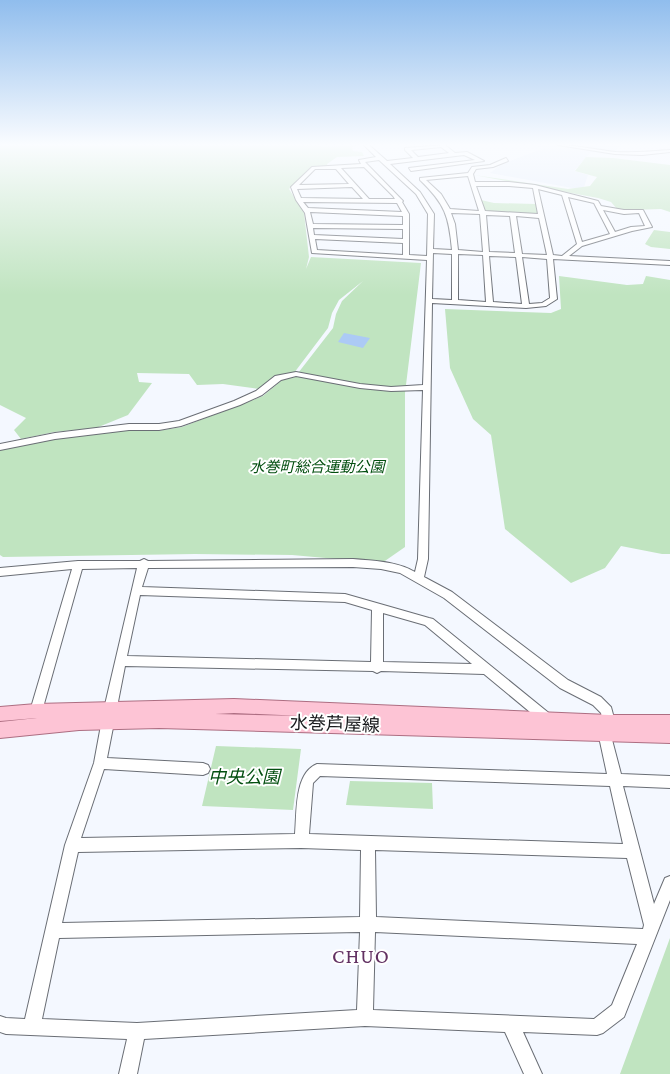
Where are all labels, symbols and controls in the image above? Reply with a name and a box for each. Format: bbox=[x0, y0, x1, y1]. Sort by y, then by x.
park label: 水巻町総合運動公園 bbox=[249, 459, 386, 475]
street label: 水巻芦屋線 bbox=[290, 712, 380, 736]
park label: 中央公園 bbox=[208, 767, 283, 787]
district label: CHUO bbox=[332, 944, 390, 968]

